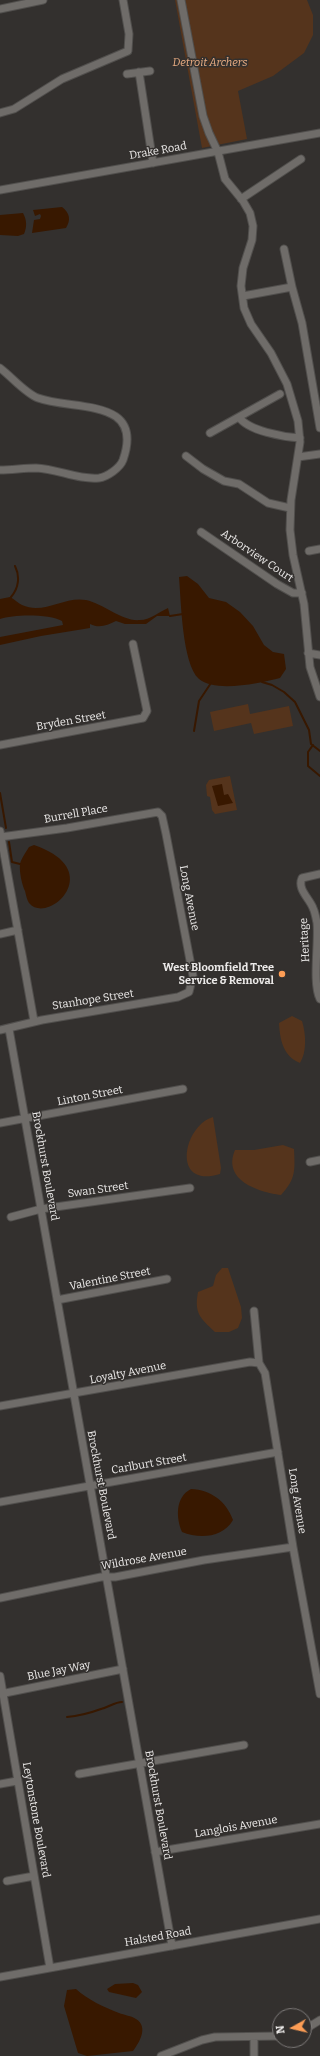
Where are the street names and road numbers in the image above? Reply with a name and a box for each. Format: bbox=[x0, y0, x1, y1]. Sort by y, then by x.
street label: Drake Road bbox=[128, 139, 188, 163]
street label: Arborview Court bbox=[218, 527, 296, 585]
street label: Bryden Street bbox=[35, 708, 107, 734]
street label: Burrell Place bbox=[43, 802, 109, 826]
street label: Long Avenue bbox=[176, 864, 202, 932]
street label: Heritage bbox=[297, 917, 313, 963]
street label: Stanhope Street bbox=[51, 987, 135, 1013]
street label: Linton Street bbox=[56, 1083, 124, 1109]
street label: Brockhurst Boulevard bbox=[29, 1110, 61, 1222]
street label: Swan Street bbox=[67, 1179, 129, 1201]
street label: Valentine Street bbox=[68, 1265, 152, 1293]
street label: Loyalty Avenue bbox=[89, 1359, 167, 1387]
street label: Brockhurst Boulevard bbox=[84, 1429, 118, 1541]
street label: Carlburt Street bbox=[110, 1451, 188, 1477]
street label: Long Avenue bbox=[285, 1467, 309, 1535]
street label: Wildrose Avenue bbox=[100, 1545, 188, 1573]
street label: Blue Jay Way bbox=[26, 1658, 92, 1684]
street label: Brockhurst Boulevard bbox=[142, 1749, 174, 1861]
street label: Leytonstone Boulevard bbox=[19, 1761, 53, 1879]
street label: Langlois Avenue bbox=[194, 1813, 278, 1841]
street label: Halsted Road bbox=[124, 1925, 192, 1949]

